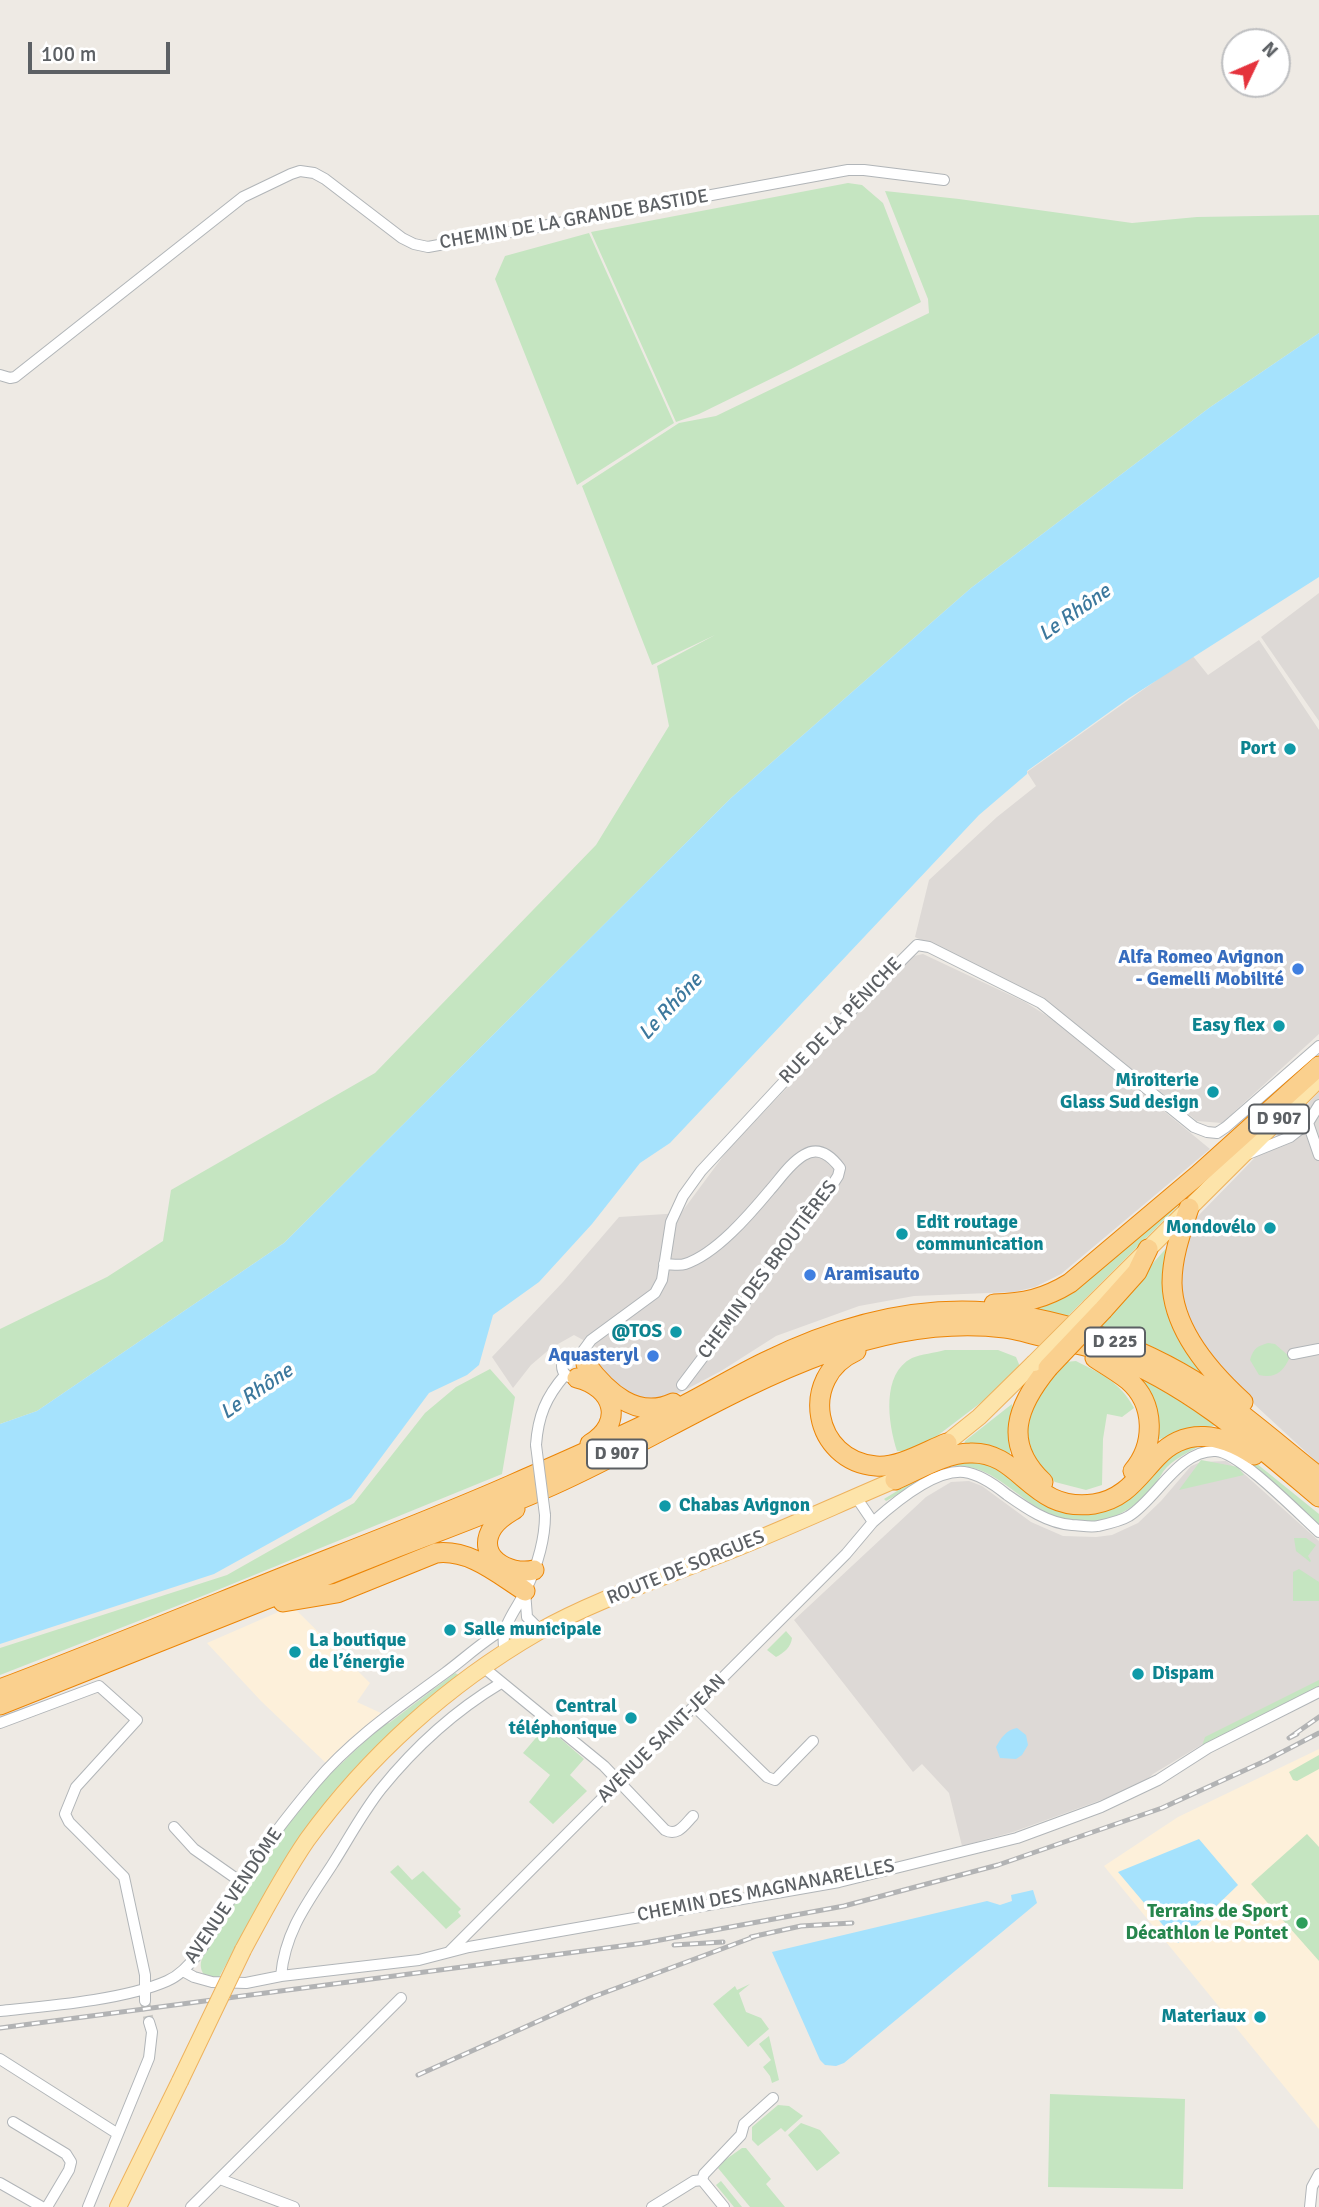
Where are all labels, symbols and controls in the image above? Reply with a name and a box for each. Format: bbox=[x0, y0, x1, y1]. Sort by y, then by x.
scale bar bbox=[32, 28, 173, 72]
north arrow bbox=[1221, 28, 1291, 98]
text: N bbox=[1256, 37, 1283, 63]
text: 100 m bbox=[41, 41, 96, 67]
street label: CHEMIN DE LA GRANDE BASTIDE bbox=[438, 185, 710, 255]
water label: Le Rhône bbox=[1034, 579, 1116, 647]
place label: Port bbox=[1240, 738, 1276, 760]
marker: Port bbox=[1282, 741, 1298, 757]
place label: Alfa Romeo Avignon - Gemelli Mobilité bbox=[1118, 947, 1284, 991]
street label: RUE DE LA PÉNICHE bbox=[775, 953, 907, 1089]
marker: Alfa Romeo Avignon - Gemelli Mobilité bbox=[1290, 961, 1306, 977]
water label: Le Rhône bbox=[634, 968, 708, 1046]
place label: Easy flex bbox=[1192, 1015, 1265, 1037]
marker: Easy flex bbox=[1271, 1018, 1287, 1034]
place label: Miroiterie Glass Sud design bbox=[1060, 1070, 1199, 1114]
marker: Miroiterie Glass Sud design bbox=[1205, 1084, 1221, 1100]
road number: D 907 bbox=[1249, 1104, 1309, 1134]
street label: CHEMIN DES BROUTIÈRES bbox=[694, 1176, 842, 1364]
place label: Edit routage communication bbox=[916, 1212, 1044, 1256]
place label: Mondovélo bbox=[1166, 1217, 1256, 1239]
marker: Mondovélo bbox=[1262, 1220, 1278, 1236]
marker: Edit routage communication bbox=[894, 1226, 910, 1242]
place label: Aramisauto bbox=[824, 1264, 920, 1286]
marker: Aramisauto bbox=[802, 1267, 818, 1283]
place label: @TOS bbox=[611, 1321, 662, 1343]
marker: @TOS bbox=[668, 1324, 684, 1340]
road number: D 225 bbox=[1085, 1328, 1145, 1357]
place label: Aquasteryl bbox=[548, 1345, 639, 1367]
marker: Aquasteryl bbox=[645, 1348, 661, 1364]
water label: Le Rhône bbox=[216, 1358, 298, 1426]
road number: D 907 bbox=[587, 1440, 647, 1469]
place label: Chabas Avignon bbox=[679, 1495, 810, 1517]
marker: Chabas Avignon bbox=[657, 1498, 673, 1514]
street label: ROUTE DE SORGUES bbox=[604, 1526, 768, 1610]
place label: Salle municipale bbox=[464, 1619, 601, 1641]
marker: Salle municipale bbox=[442, 1622, 458, 1638]
place label: La boutique de l’énergie bbox=[309, 1630, 406, 1674]
marker: La boutique de l’énergie bbox=[287, 1644, 303, 1660]
place label: Dispam bbox=[1152, 1663, 1214, 1685]
marker: Dispam bbox=[1130, 1666, 1146, 1682]
street label: AVENUE SAINT-JEAN bbox=[593, 1670, 731, 1808]
place label: Central téléphonique bbox=[509, 1696, 617, 1740]
marker: Central téléphonique bbox=[623, 1710, 639, 1726]
street label: AVENUE VENDÔME bbox=[180, 1824, 288, 1968]
street label: CHEMIN DES MAGNANARELLES bbox=[635, 1855, 897, 1927]
place label: Terrains de Sport Décathlon le Pontet bbox=[1126, 1901, 1288, 1945]
marker: Terrains de Sport Décathlon le Pontet bbox=[1294, 1915, 1310, 1931]
place label: Materiaux bbox=[1161, 2006, 1246, 2028]
marker: Materiaux bbox=[1252, 2009, 1268, 2025]

